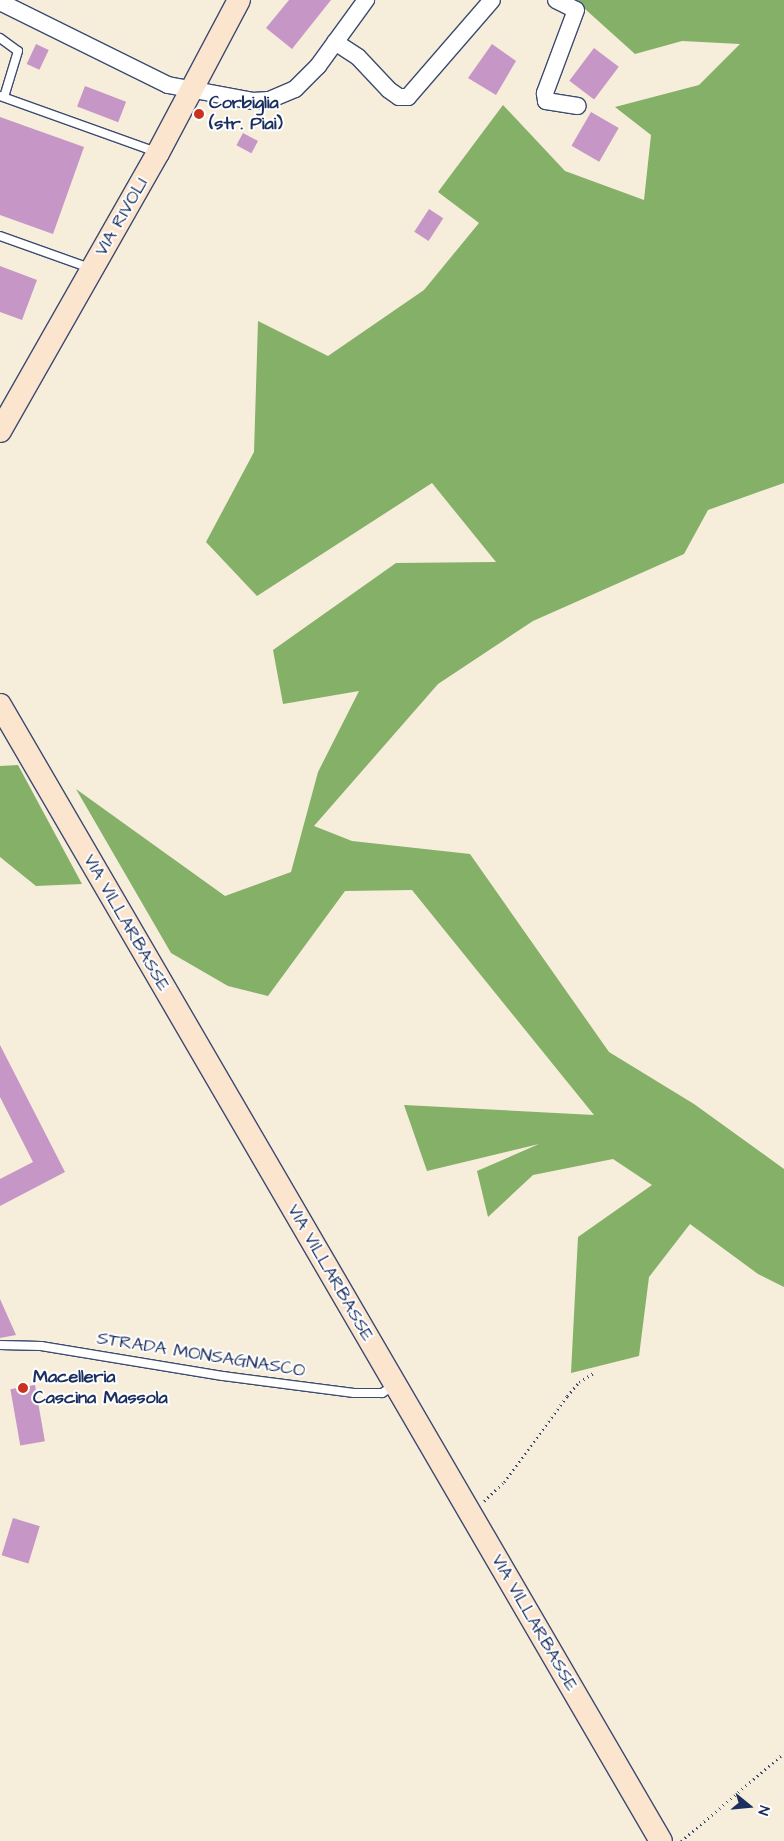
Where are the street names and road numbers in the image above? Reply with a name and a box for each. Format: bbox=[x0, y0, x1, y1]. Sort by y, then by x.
street label: VIA RIVOLI bbox=[91, 174, 153, 260]
street label: VIA VILLARBASSE bbox=[78, 851, 174, 995]
street label: VIA VILLARBASSE bbox=[282, 1201, 378, 1345]
street label: STRADA MONSAGNASCO bbox=[95, 1328, 307, 1382]
street label: VIA VILLARBASSE bbox=[486, 1551, 582, 1695]

